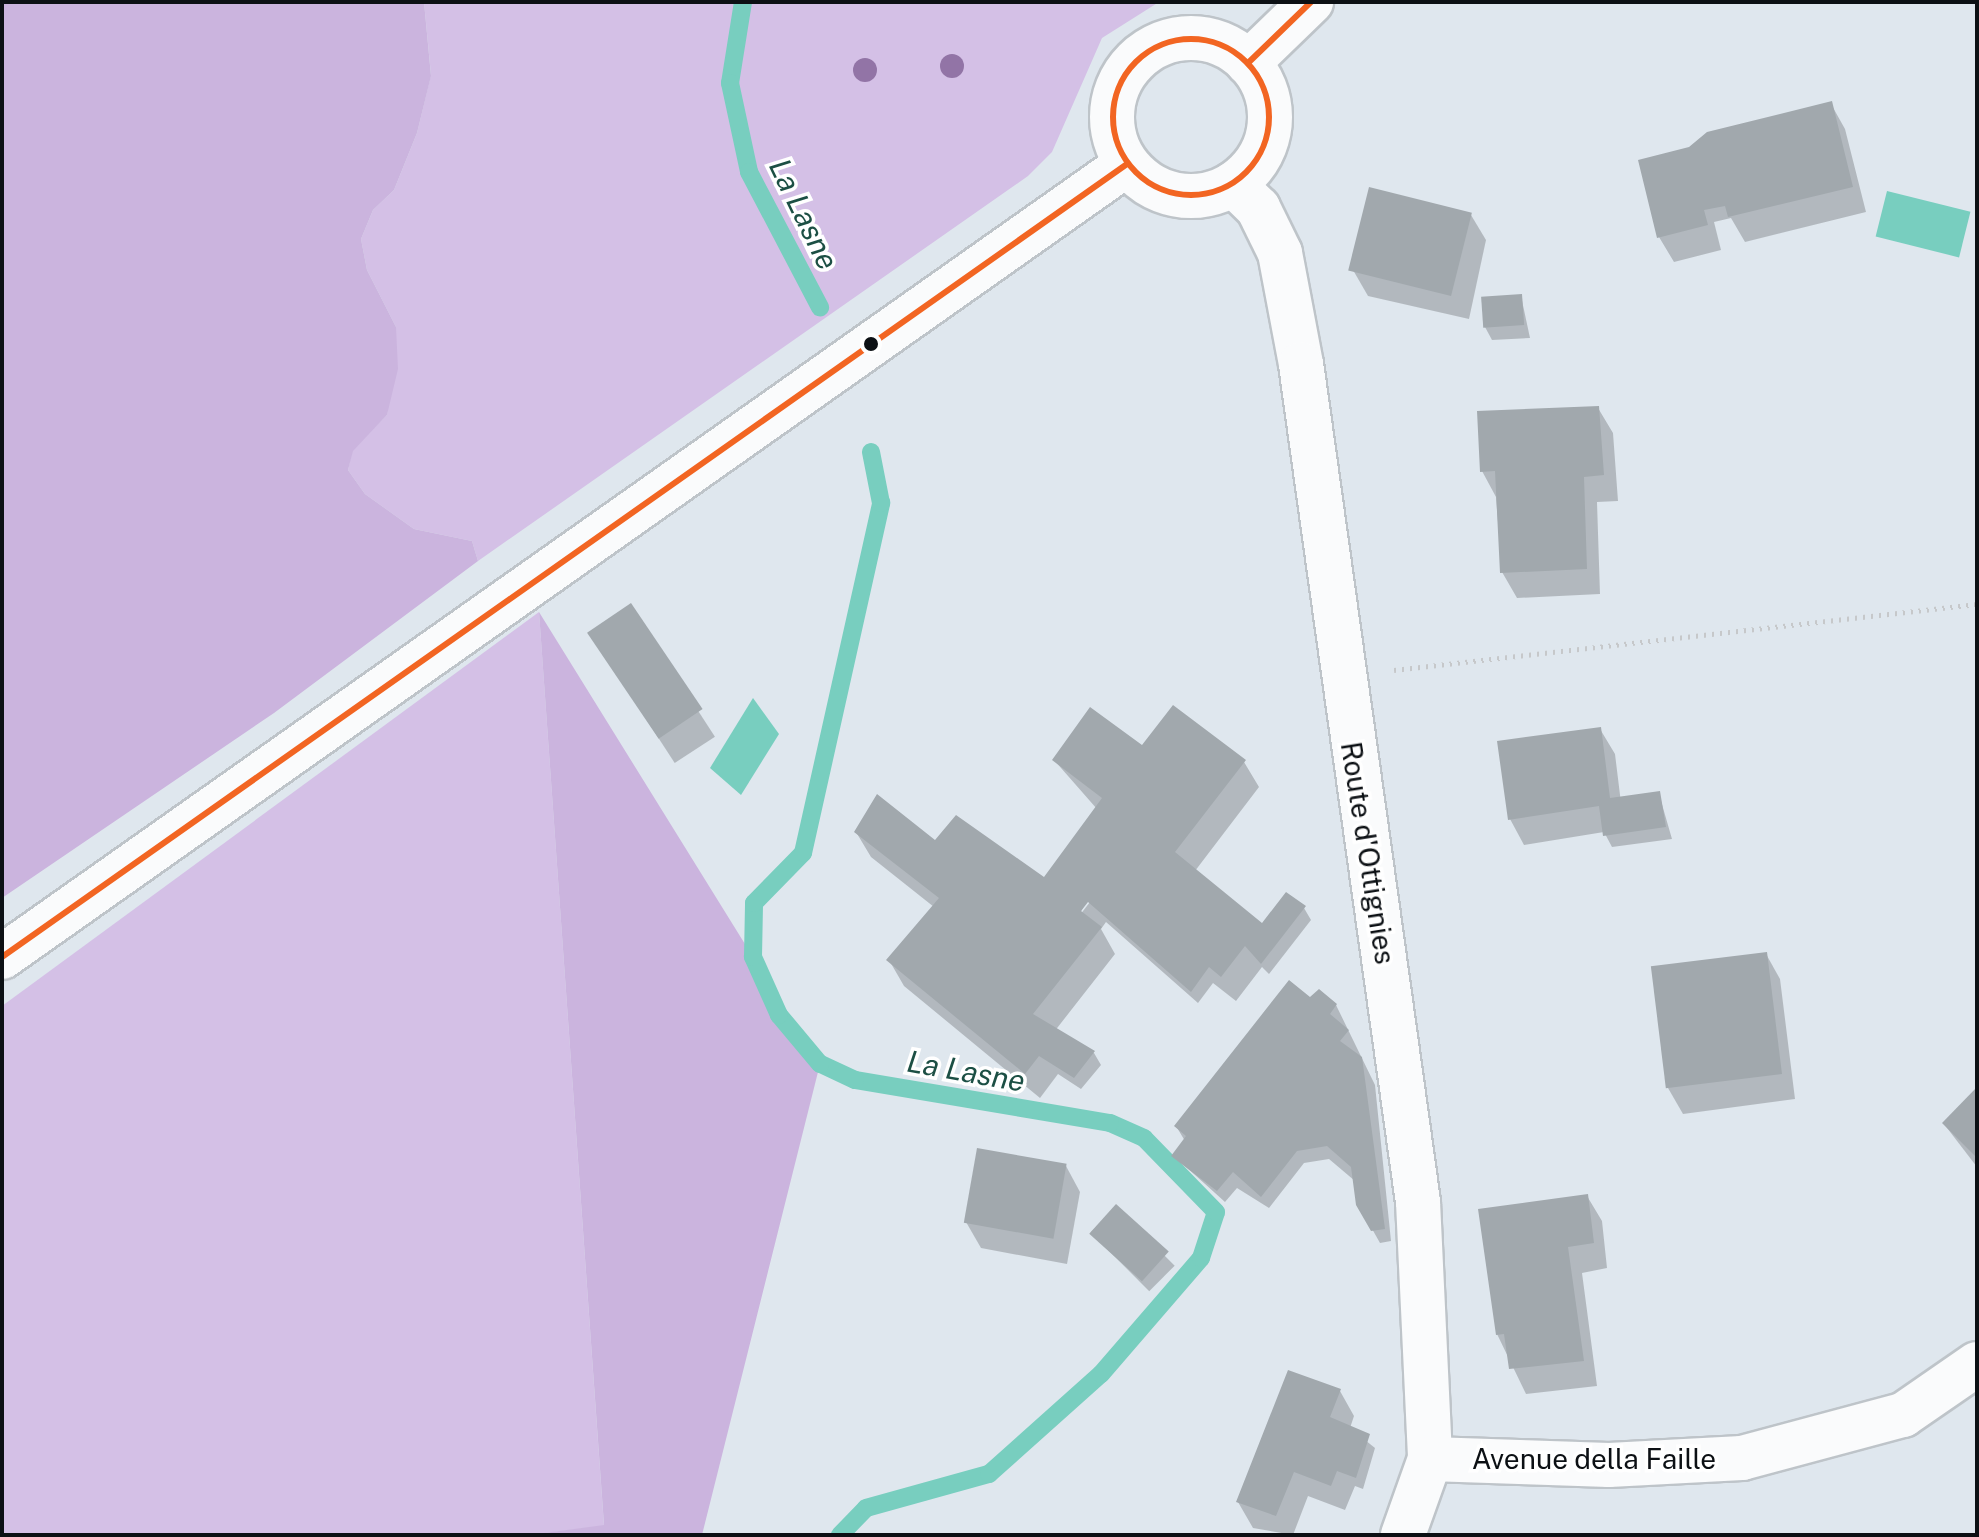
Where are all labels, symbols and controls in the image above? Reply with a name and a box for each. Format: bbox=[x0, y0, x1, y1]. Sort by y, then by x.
water label: La Lasne bbox=[762, 153, 846, 275]
unlabelled marker bbox=[863, 336, 879, 352]
street label: Route d'Ottignies bbox=[1334, 739, 1402, 967]
water label: La Lasne bbox=[904, 1043, 1028, 1099]
street label: Avenue della Faille bbox=[1472, 1442, 1716, 1476]

